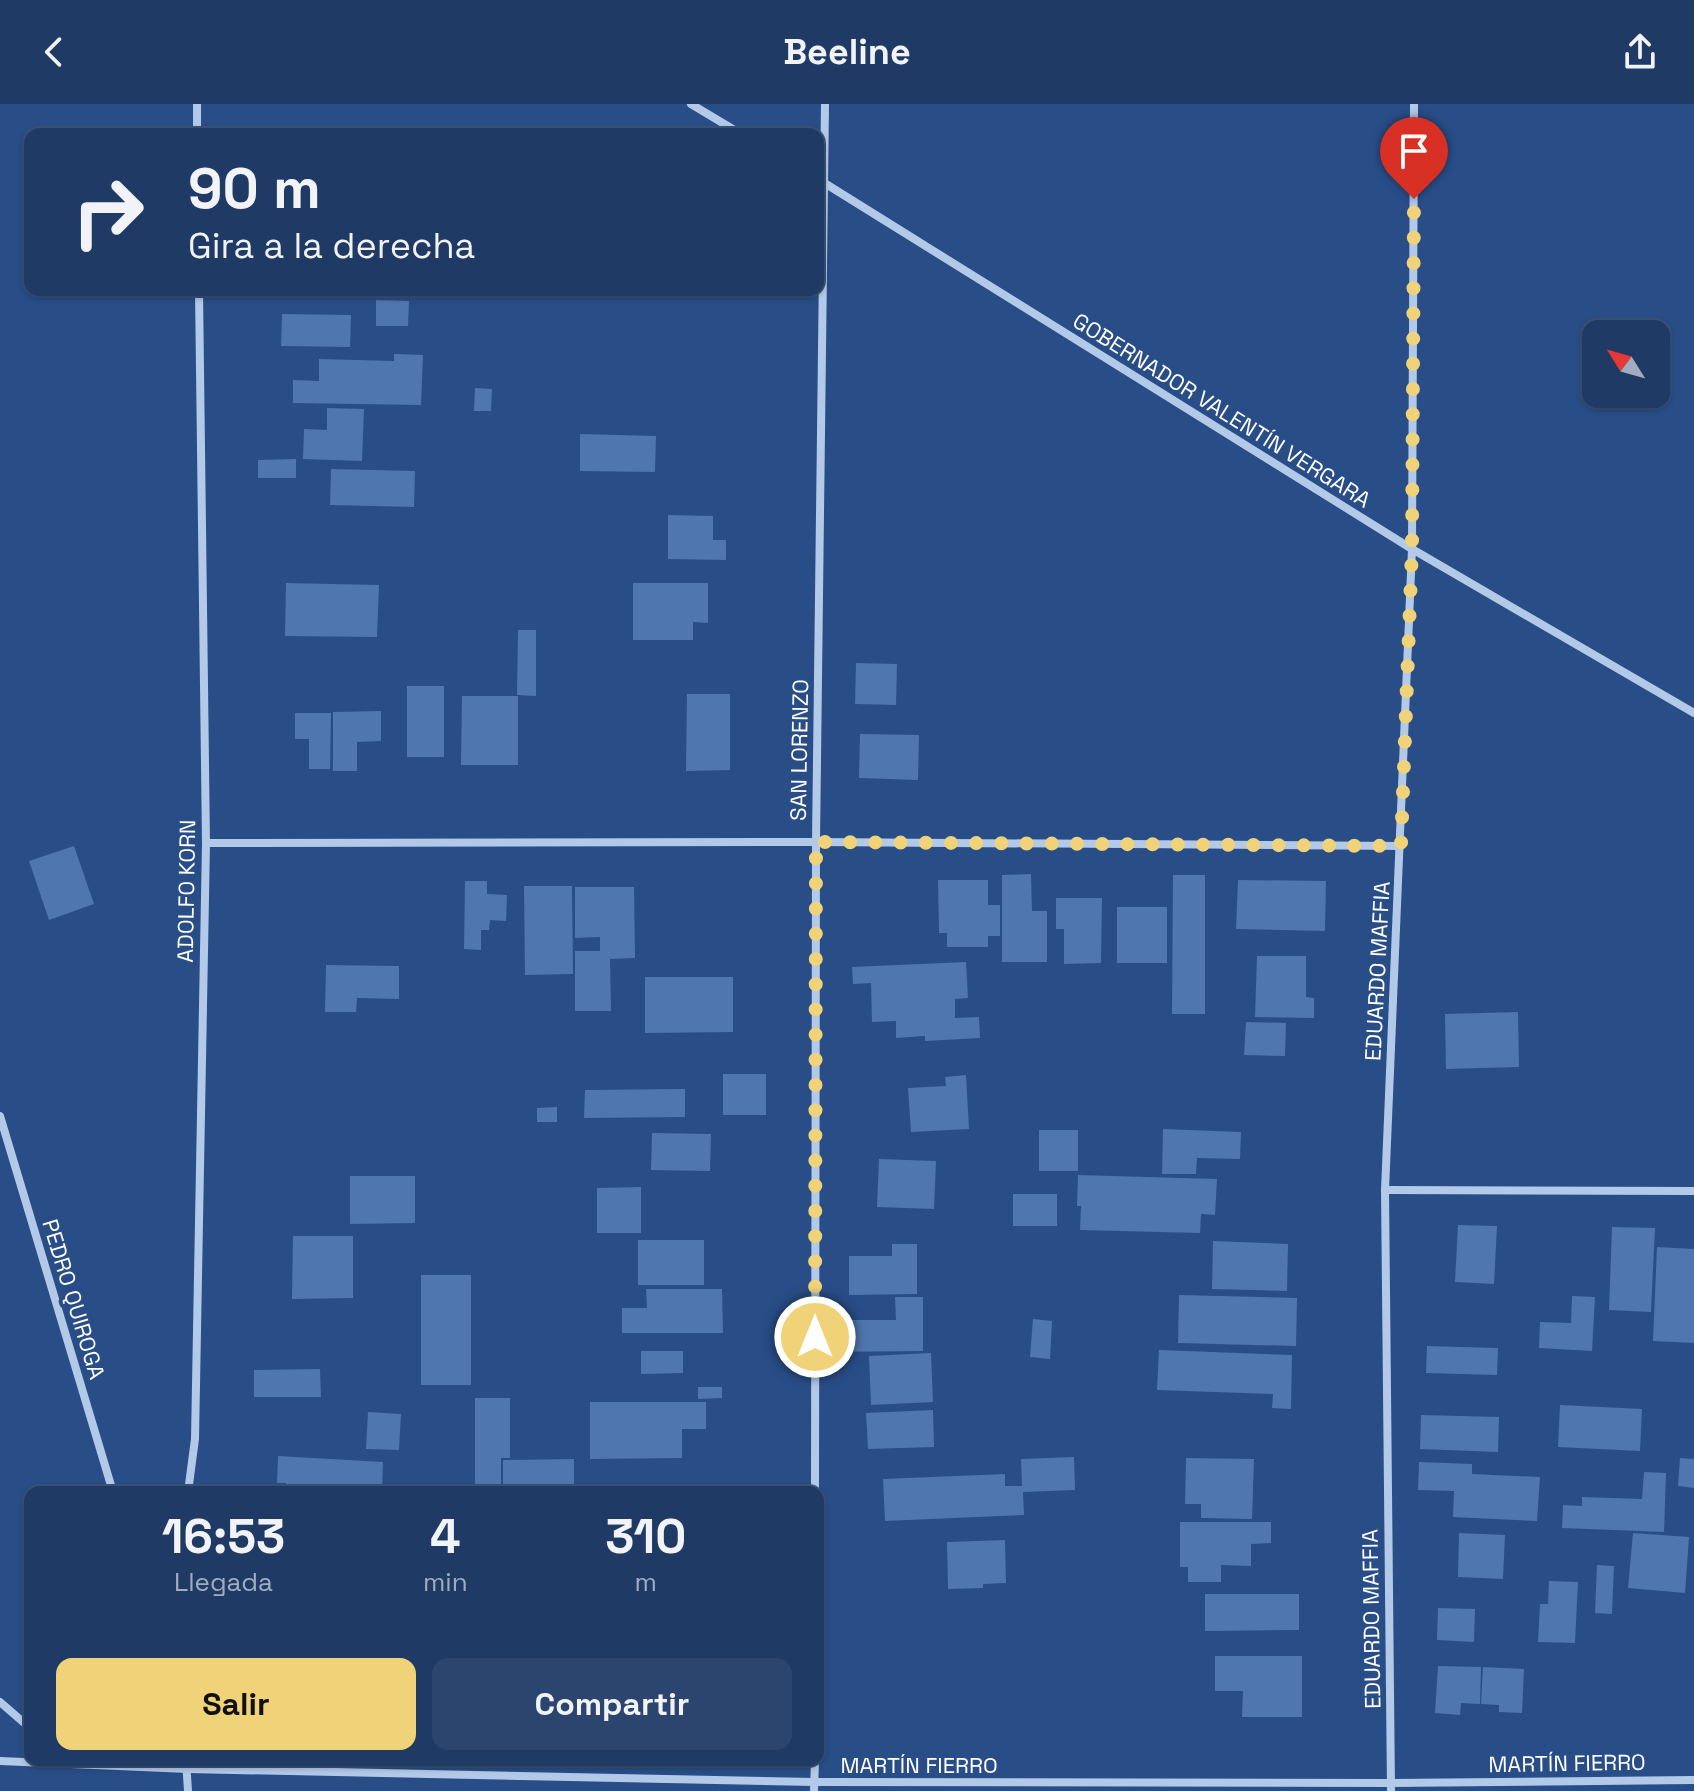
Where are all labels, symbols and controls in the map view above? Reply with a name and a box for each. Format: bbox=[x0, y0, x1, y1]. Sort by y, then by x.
text: Beeline bbox=[783, 29, 911, 75]
icon: back bbox=[32, 30, 76, 74]
icon: share bbox=[1618, 30, 1662, 74]
pin bbox=[1380, 117, 1448, 199]
icon: arrive bbox=[1392, 129, 1436, 173]
text: 90 m bbox=[188, 153, 321, 224]
icon: right bbox=[56, 160, 160, 264]
text: Gira a la derecha bbox=[188, 223, 475, 269]
street label: GOBERNADOR VALENTÍN VERGARA bbox=[1068, 306, 1376, 514]
north arrow bbox=[1582, 320, 1670, 408]
map controls bbox=[1582, 320, 1670, 408]
street label: SAN LORENZO bbox=[784, 679, 814, 821]
street label: ADOLFO KORN bbox=[171, 819, 201, 963]
street label: EDUARDO MAFFIA bbox=[1358, 880, 1396, 1062]
street label: PEDRO QUIROGA bbox=[36, 1215, 112, 1383]
position arrow bbox=[773, 1295, 857, 1379]
text: 16:53 bbox=[162, 1506, 285, 1567]
text: 4 bbox=[430, 1506, 461, 1567]
text: 310 bbox=[605, 1506, 686, 1567]
street label: EDUARDO MAFFIA bbox=[1355, 1529, 1387, 1709]
text: Llegada bbox=[174, 1565, 273, 1599]
text: min bbox=[423, 1565, 468, 1599]
text: m bbox=[635, 1565, 657, 1599]
button: Salir bbox=[56, 1658, 416, 1750]
button: Compartir bbox=[432, 1658, 792, 1750]
street label: MARTÍN FIERRO bbox=[1488, 1748, 1646, 1778]
street label: MARTÍN FIERRO bbox=[840, 1751, 998, 1779]

